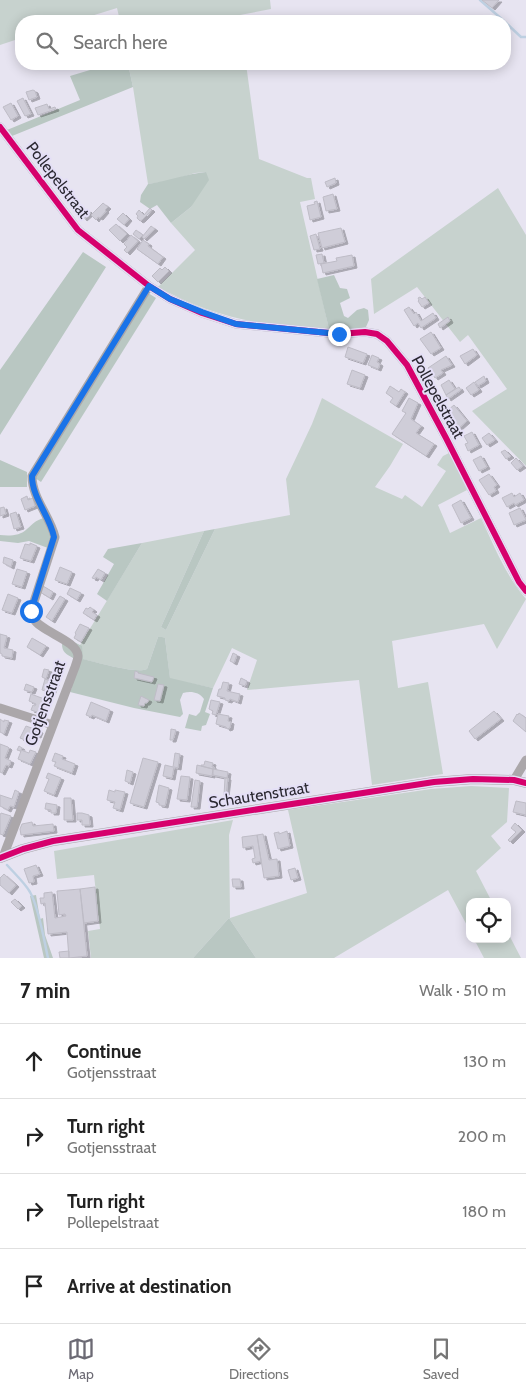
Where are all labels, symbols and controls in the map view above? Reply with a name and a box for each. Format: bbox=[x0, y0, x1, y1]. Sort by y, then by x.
search box bbox=[15, 15, 511, 70]
icon: search bbox=[33, 29, 61, 57]
text: Search here bbox=[73, 31, 167, 54]
street label: Pollepelstraat bbox=[22, 138, 94, 223]
route end bbox=[328, 323, 351, 346]
street label: Pollepelstraat bbox=[407, 352, 469, 442]
route start bbox=[20, 600, 43, 623]
street label: Gotjensstraat bbox=[21, 657, 69, 748]
street label: Schautenstraat bbox=[207, 778, 311, 812]
map controls bbox=[466, 898, 511, 943]
button: locate bbox=[466, 898, 511, 943]
text: 7 min bbox=[20, 978, 70, 1003]
text: Walk · 510 m bbox=[419, 981, 506, 1000]
text: Continue bbox=[67, 1040, 141, 1063]
icon: ahead bbox=[20, 1047, 48, 1075]
text: 130 m bbox=[463, 1052, 506, 1071]
text: Gotjensstraat bbox=[67, 1063, 156, 1082]
text: Turn right bbox=[67, 1115, 145, 1138]
icon: right bbox=[20, 1122, 48, 1150]
text: 200 m bbox=[458, 1127, 506, 1146]
text: Gotjensstraat bbox=[67, 1138, 156, 1157]
text: Turn right bbox=[67, 1190, 145, 1213]
icon: right bbox=[20, 1197, 48, 1225]
text: 180 m bbox=[462, 1202, 506, 1221]
text: Pollepelstraat bbox=[67, 1213, 159, 1232]
icon: arrive bbox=[20, 1272, 48, 1300]
text: Arrive at destination bbox=[67, 1275, 231, 1298]
tab: Map bbox=[67, 1335, 95, 1383]
tab: Directions bbox=[229, 1335, 289, 1383]
tab: Saved bbox=[423, 1335, 459, 1383]

